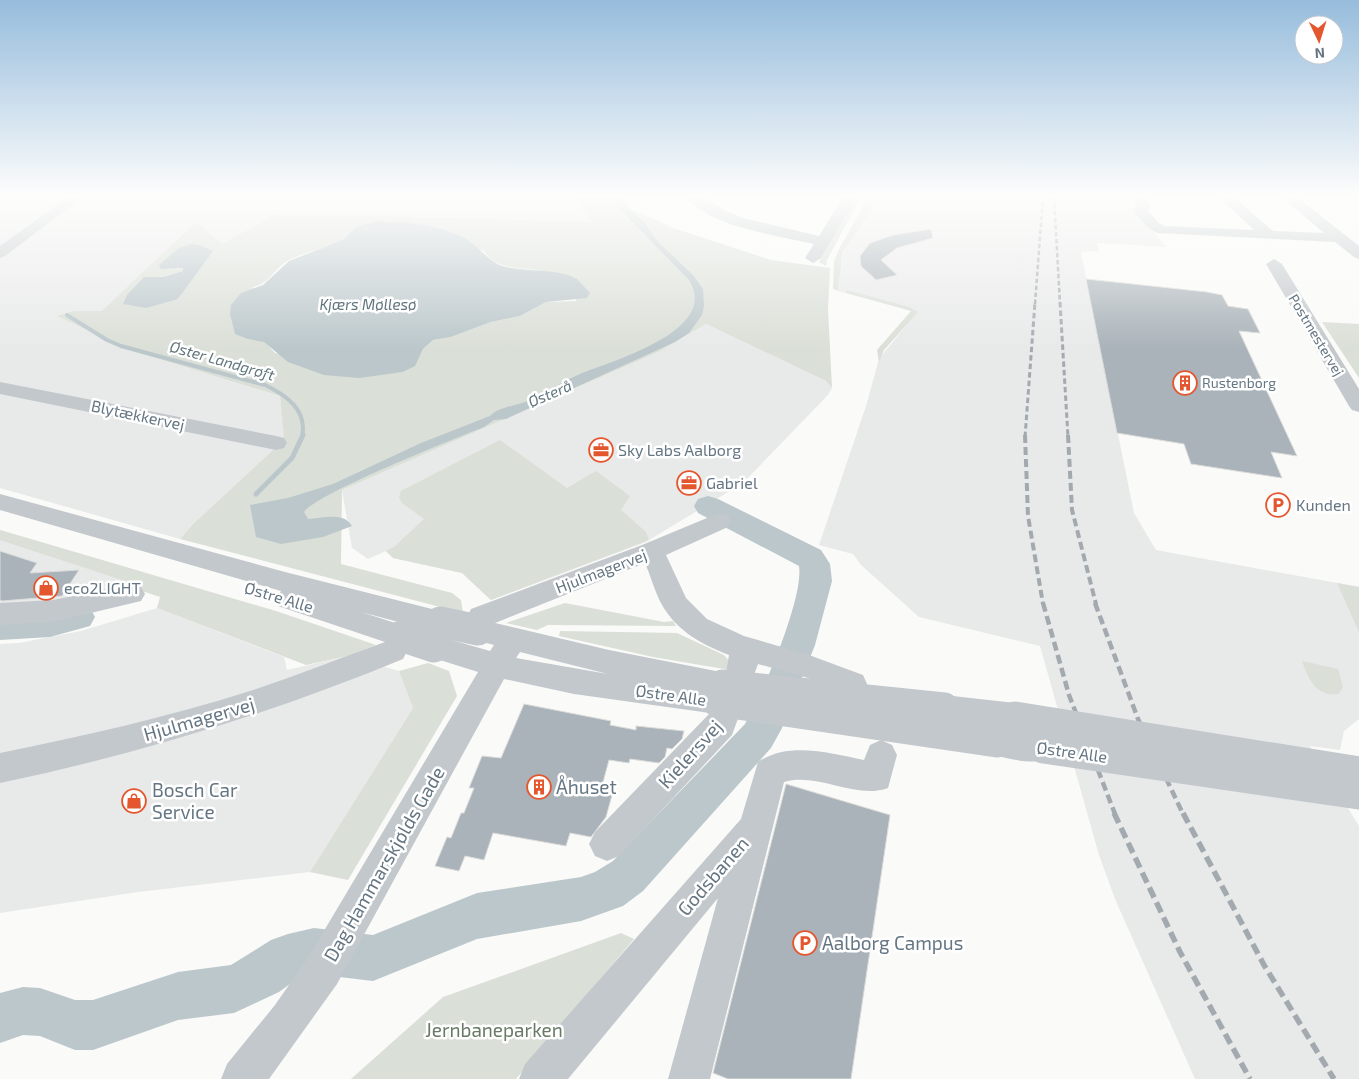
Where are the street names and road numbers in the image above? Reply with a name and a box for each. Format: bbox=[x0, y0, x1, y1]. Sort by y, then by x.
street label: Postmestervej bbox=[1285, 291, 1347, 379]
street label: Blytækkervej bbox=[90, 395, 186, 435]
street label: Hjulmagervej bbox=[553, 544, 649, 598]
street label: Østre Alle bbox=[242, 577, 316, 616]
street label: Østre Alle bbox=[635, 680, 707, 709]
street label: Hjulmagervej bbox=[141, 692, 257, 745]
street label: Kielersvej bbox=[653, 715, 726, 793]
street label: Østre Alle bbox=[1036, 737, 1108, 766]
street label: Dag Hammarskjølds Gade bbox=[318, 762, 449, 965]
street label: Godsbanen bbox=[672, 832, 753, 920]

